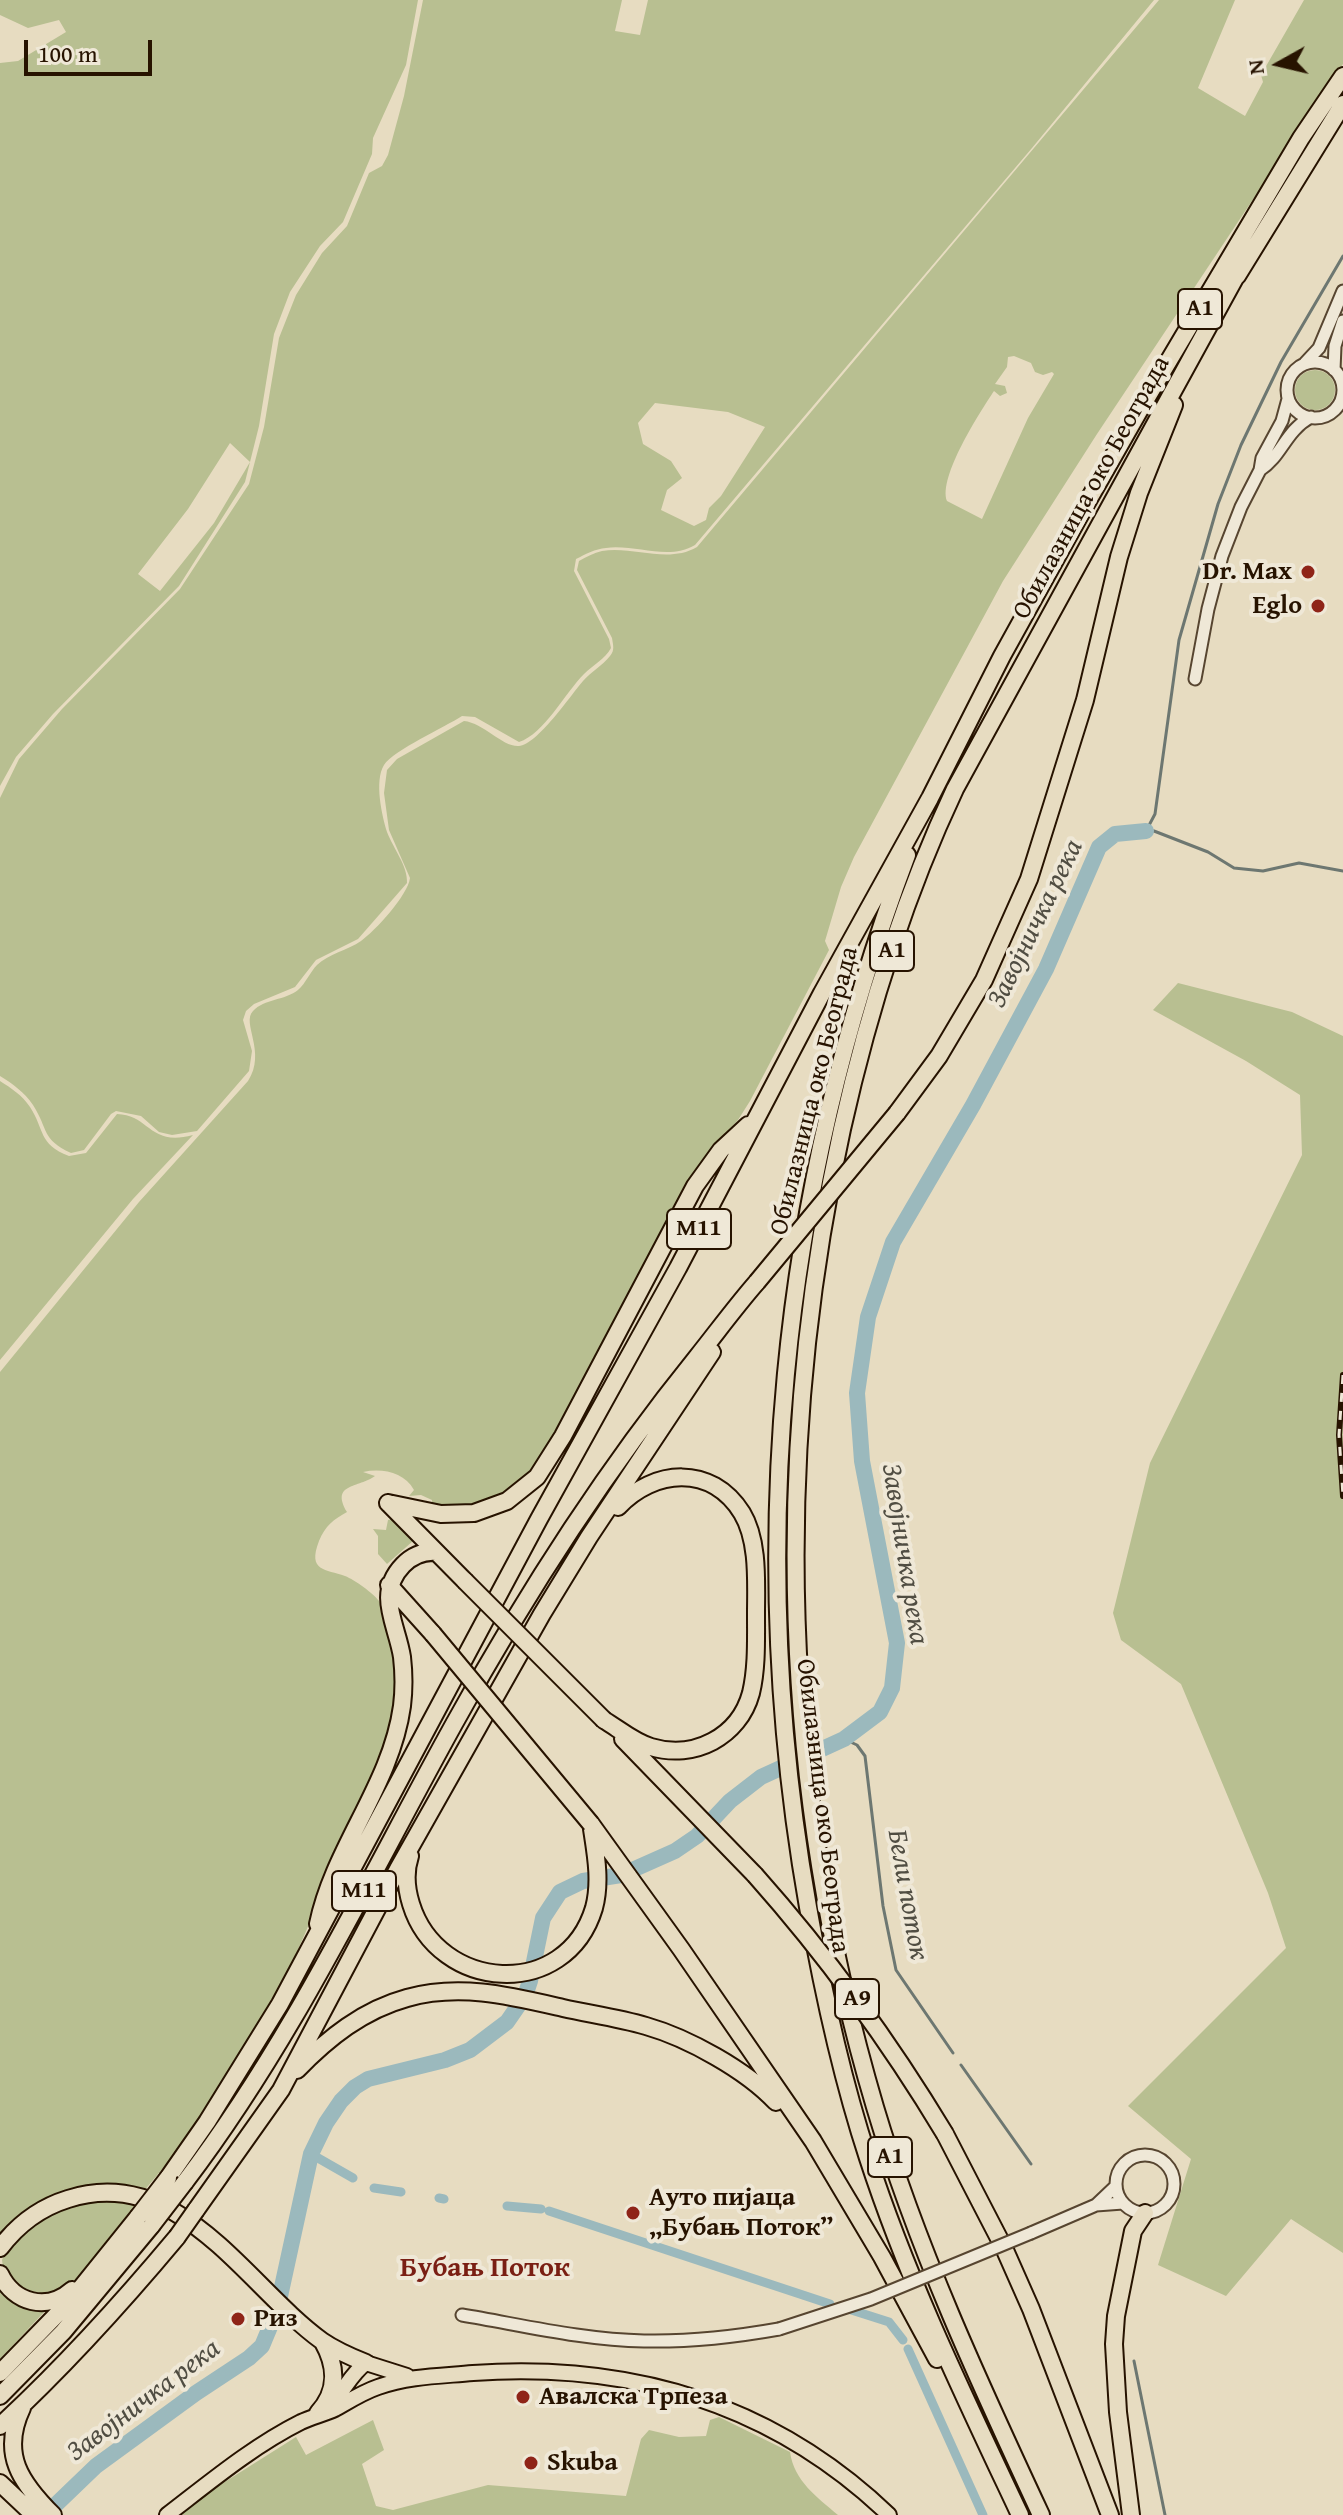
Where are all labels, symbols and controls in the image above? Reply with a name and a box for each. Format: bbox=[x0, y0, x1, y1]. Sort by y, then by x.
scale bar bbox=[28, 24, 156, 74]
north arrow bbox=[1239, 24, 1319, 104]
text: 100 m bbox=[38, 36, 98, 71]
text: N bbox=[1238, 58, 1272, 77]
road number: A1 bbox=[1178, 289, 1222, 329]
street label: Обилазница око Београда bbox=[1007, 351, 1177, 625]
place label: Dr. Max bbox=[1203, 556, 1292, 588]
marker: Dr. Max bbox=[1299, 563, 1317, 581]
place label: Eglo bbox=[1252, 590, 1302, 622]
marker: Eglo bbox=[1309, 597, 1327, 615]
water label: Завојничка река bbox=[981, 834, 1091, 1014]
road number: A1 bbox=[870, 931, 914, 971]
street label: Обилазница око Београда bbox=[764, 944, 866, 1238]
road number: M11 bbox=[667, 1209, 731, 1249]
water label: Завојничка река bbox=[873, 1461, 935, 1647]
street label: Обилазница око Београда bbox=[788, 1657, 856, 1955]
water label: Бели поток bbox=[879, 1827, 935, 1963]
road number: M11 bbox=[332, 1871, 396, 1911]
road number: A9 bbox=[835, 1979, 879, 2019]
road number: A1 bbox=[868, 2137, 912, 2177]
place label: Ауто пијаца „Бубањ Поток” bbox=[649, 2182, 833, 2244]
marker: Ауто пијаца „Бубањ Поток” bbox=[624, 2204, 642, 2222]
district label: Бубањ Поток bbox=[400, 2252, 570, 2286]
place label: Риз bbox=[254, 2303, 298, 2335]
marker: Риз bbox=[229, 2310, 247, 2328]
water label: Завојничка река bbox=[61, 2333, 227, 2469]
place label: Авалска Трпеза bbox=[539, 2381, 728, 2413]
marker: Авалска Трпеза bbox=[514, 2388, 532, 2406]
place label: Skuba bbox=[547, 2447, 618, 2479]
marker: Skuba bbox=[522, 2454, 540, 2472]

